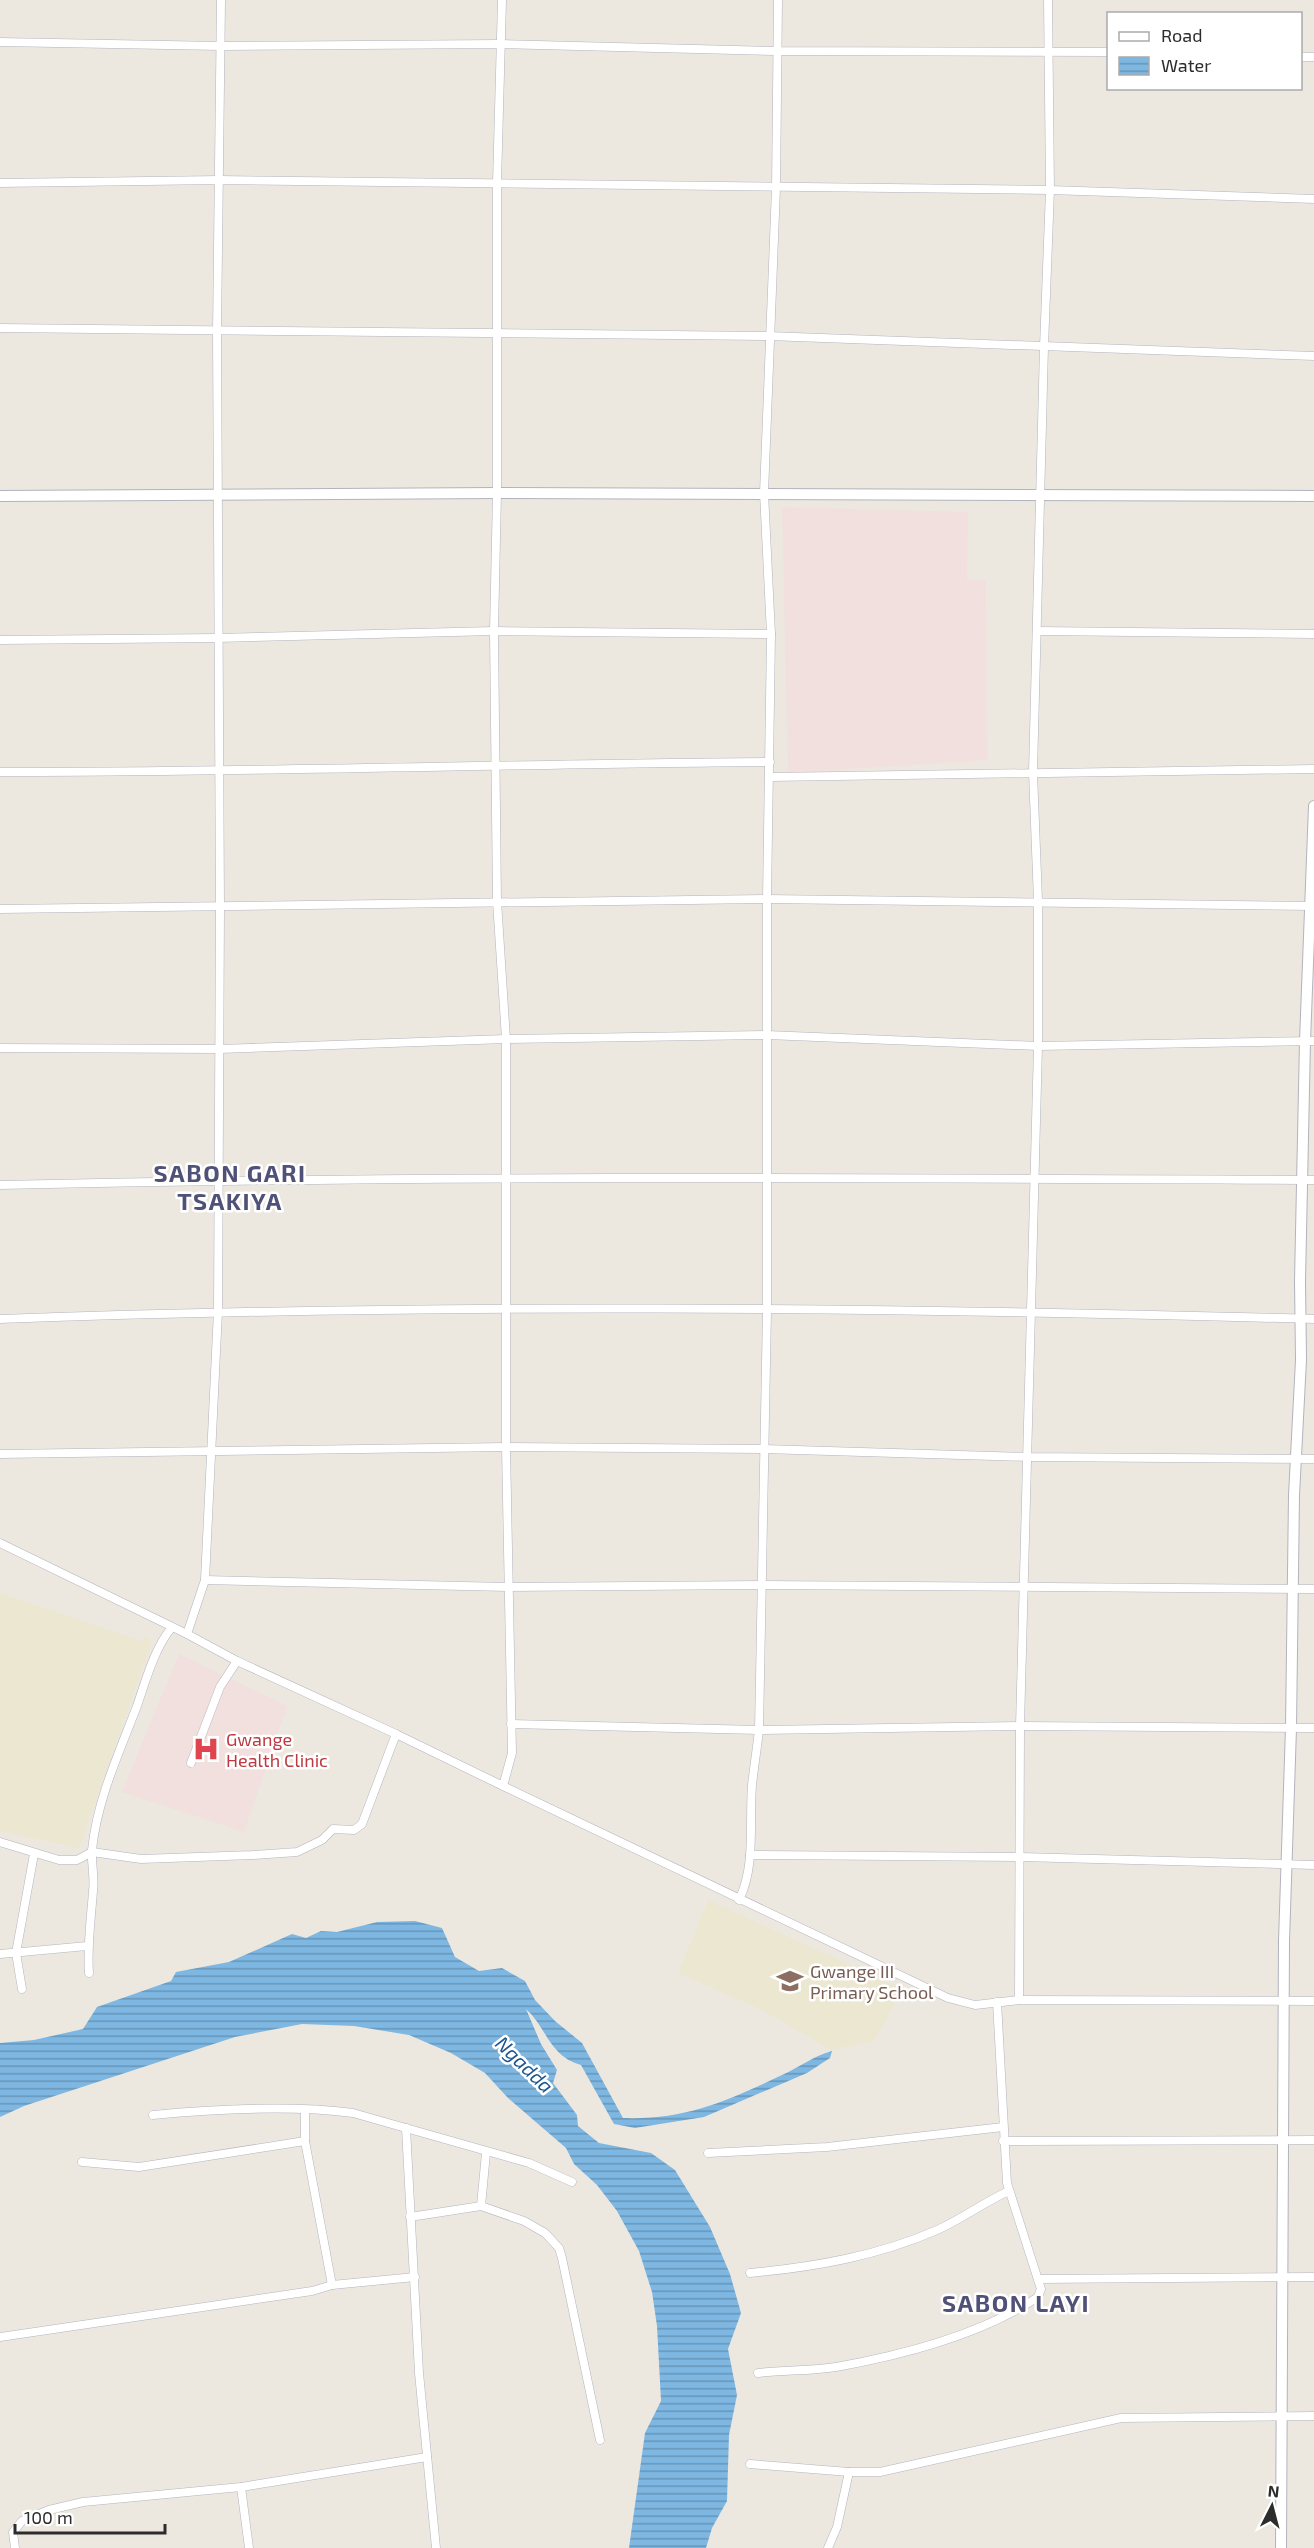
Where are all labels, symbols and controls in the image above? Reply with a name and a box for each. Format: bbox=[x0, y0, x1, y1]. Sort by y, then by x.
legend bbox=[1107, 12, 1302, 90]
text: Road bbox=[1161, 24, 1202, 46]
text: Water bbox=[1161, 54, 1211, 76]
district label: SABON GARI TSAKIYA bbox=[154, 1158, 306, 1215]
place label: Gwange Health Clinic bbox=[226, 1728, 328, 1771]
hospital icon: Gwange Health Clinic bbox=[191, 1734, 221, 1764]
place label: Gwange III Primary School bbox=[810, 1960, 934, 2003]
school or university icon: Gwange III Primary School bbox=[775, 1966, 805, 1996]
water label: Ngadda bbox=[491, 2031, 559, 2097]
district label: SABON LAYI bbox=[942, 2288, 1090, 2317]
north arrow bbox=[1242, 2476, 1302, 2536]
text: N bbox=[1267, 2481, 1280, 2501]
scale bar bbox=[15, 2497, 165, 2535]
text: 100 m bbox=[24, 2506, 73, 2528]

